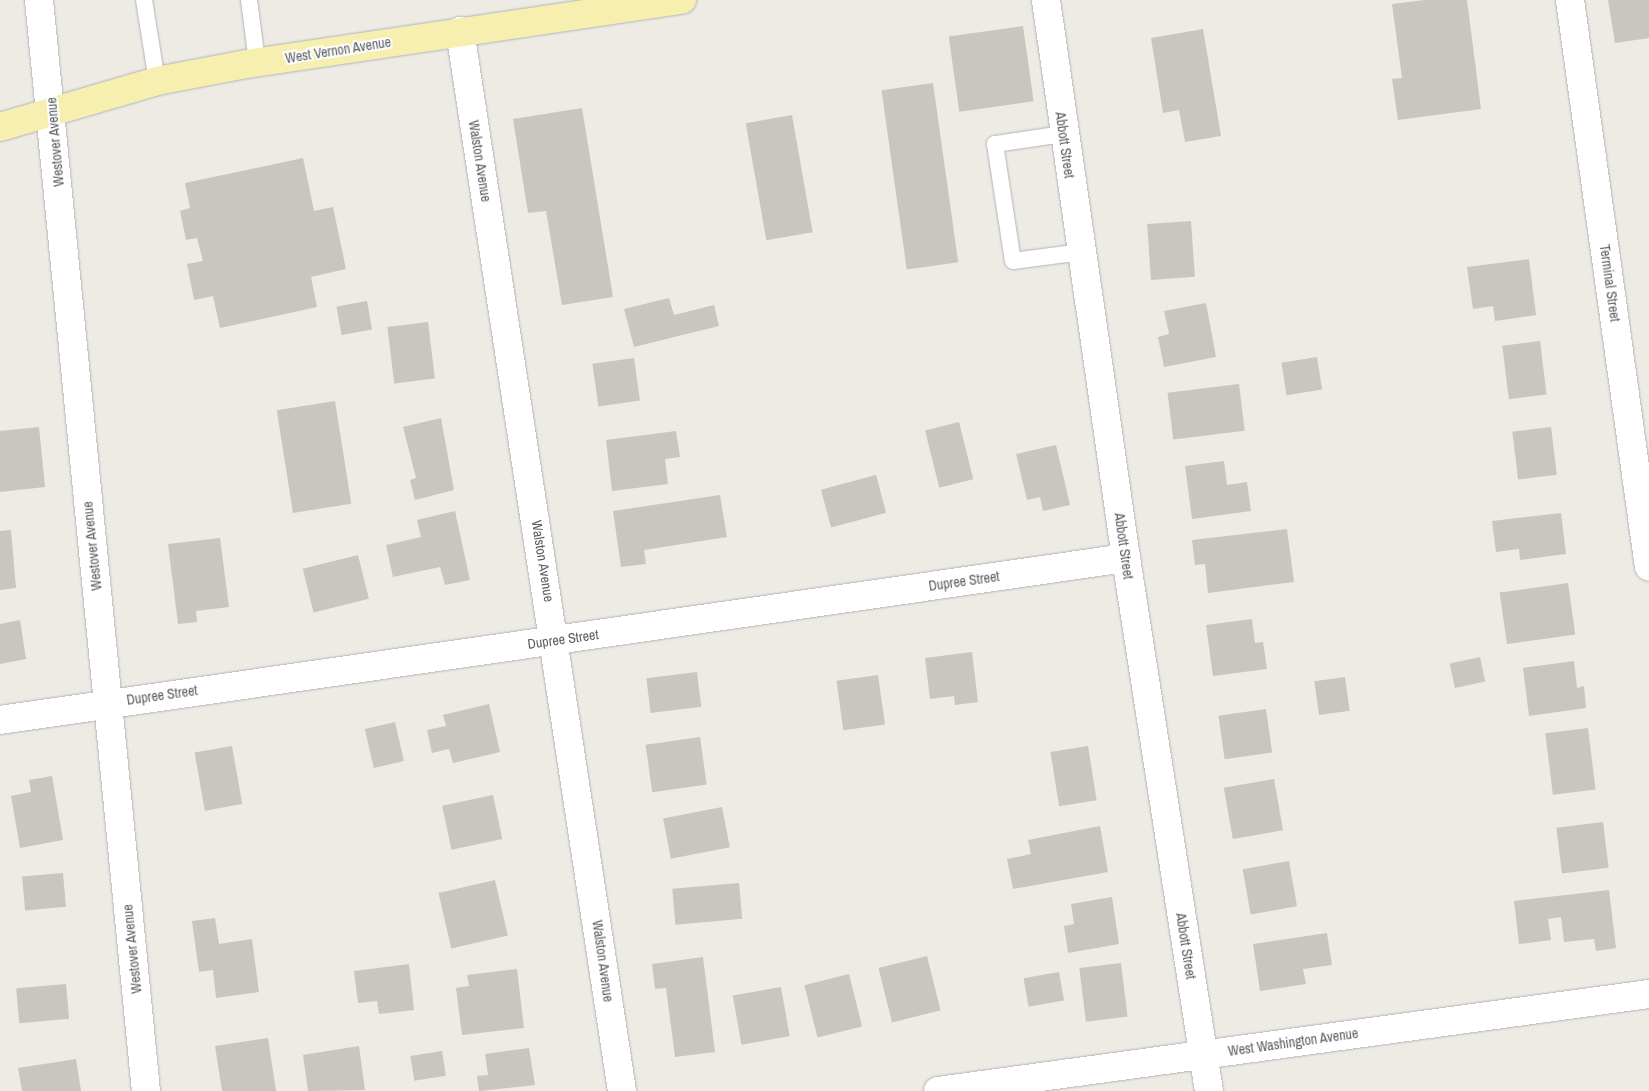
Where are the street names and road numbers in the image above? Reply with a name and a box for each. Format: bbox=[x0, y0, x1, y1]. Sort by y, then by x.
street label: West Vernon Avenue bbox=[284, 33, 392, 67]
street label: Westover Avenue bbox=[43, 96, 67, 188]
street label: Abbott Street bbox=[1052, 111, 1078, 179]
street label: Walston Avenue bbox=[465, 119, 495, 203]
street label: Terminal Street bbox=[1596, 243, 1624, 323]
street label: Westover Avenue bbox=[79, 500, 105, 592]
street label: Abbott Street bbox=[1111, 512, 1137, 580]
street label: Walston Avenue bbox=[528, 519, 558, 603]
street label: Dupree Street bbox=[927, 568, 1001, 594]
street label: Dupree Street bbox=[526, 626, 600, 652]
street label: Dupree Street bbox=[125, 682, 199, 708]
street label: Westover Avenue bbox=[119, 903, 145, 995]
street label: Abbott Street bbox=[1172, 912, 1200, 980]
street label: Walston Avenue bbox=[589, 919, 617, 1003]
street label: West Washington Avenue bbox=[1227, 1025, 1359, 1059]

